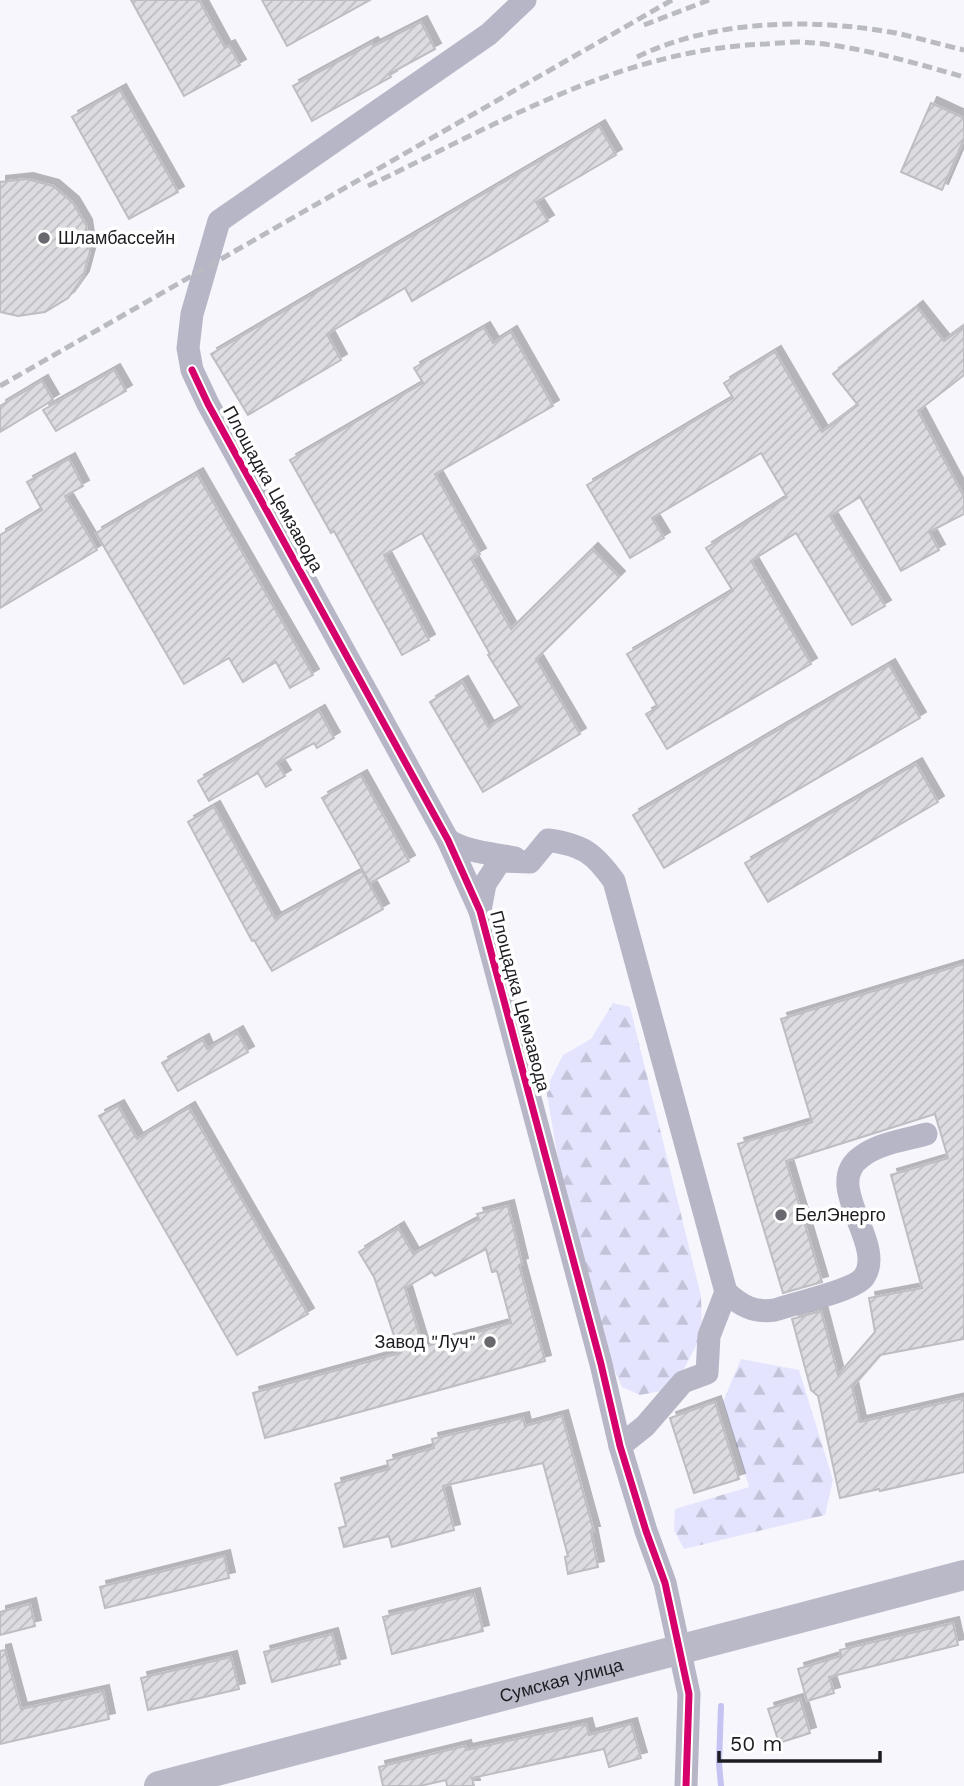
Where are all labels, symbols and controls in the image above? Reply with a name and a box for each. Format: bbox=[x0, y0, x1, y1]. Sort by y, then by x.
place label: Шламбассейн bbox=[58, 227, 175, 248]
marker: Шламбассейн bbox=[36, 230, 52, 246]
street label: Площадка Цемзавода bbox=[219, 402, 328, 576]
street label: Площадка Цемзавода bbox=[486, 908, 555, 1095]
place label: БелЭнерго bbox=[795, 1204, 886, 1225]
marker: БелЭнерго bbox=[773, 1207, 789, 1223]
place label: Завод "Луч" bbox=[375, 1331, 476, 1352]
marker: Завод "Луч" bbox=[482, 1334, 498, 1350]
street label: Сумская улица bbox=[497, 1654, 626, 1706]
scale bar bbox=[719, 1720, 880, 1764]
text: 50 m bbox=[730, 1731, 782, 1756]

